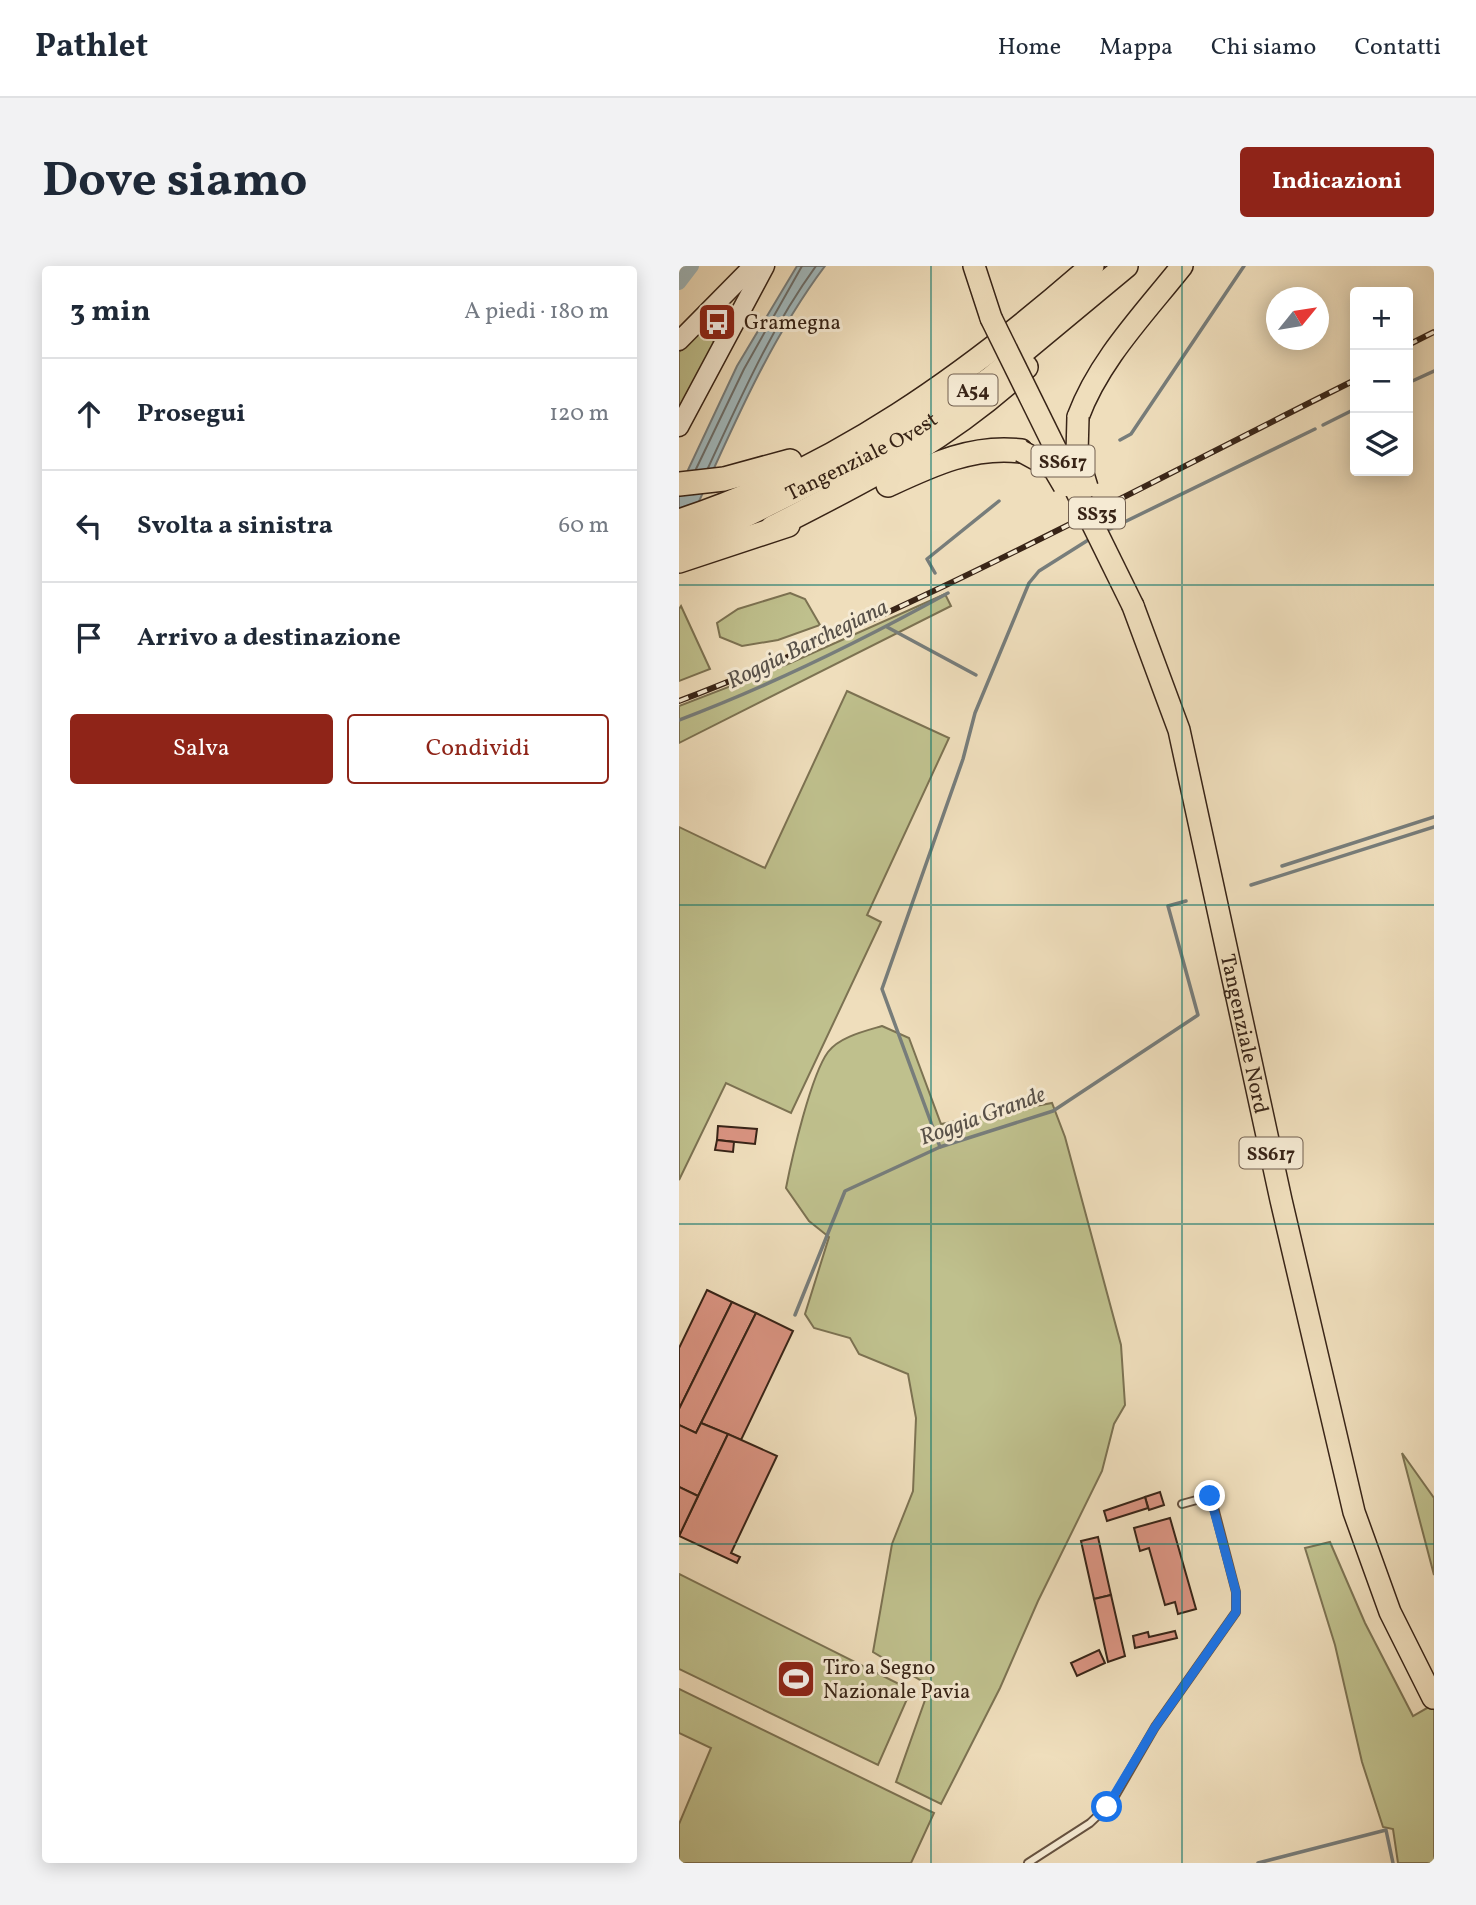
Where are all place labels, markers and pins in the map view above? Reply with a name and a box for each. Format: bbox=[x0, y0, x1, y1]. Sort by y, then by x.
bus stop icon: Gramegna bbox=[696, 301, 738, 343]
place label: Gramegna bbox=[744, 309, 841, 338]
place label: Tiro a Segno Nazionale Pavia bbox=[823, 1654, 970, 1707]
sports icon: Tiro a Segno Nazionale Pavia bbox=[775, 1658, 817, 1700]

